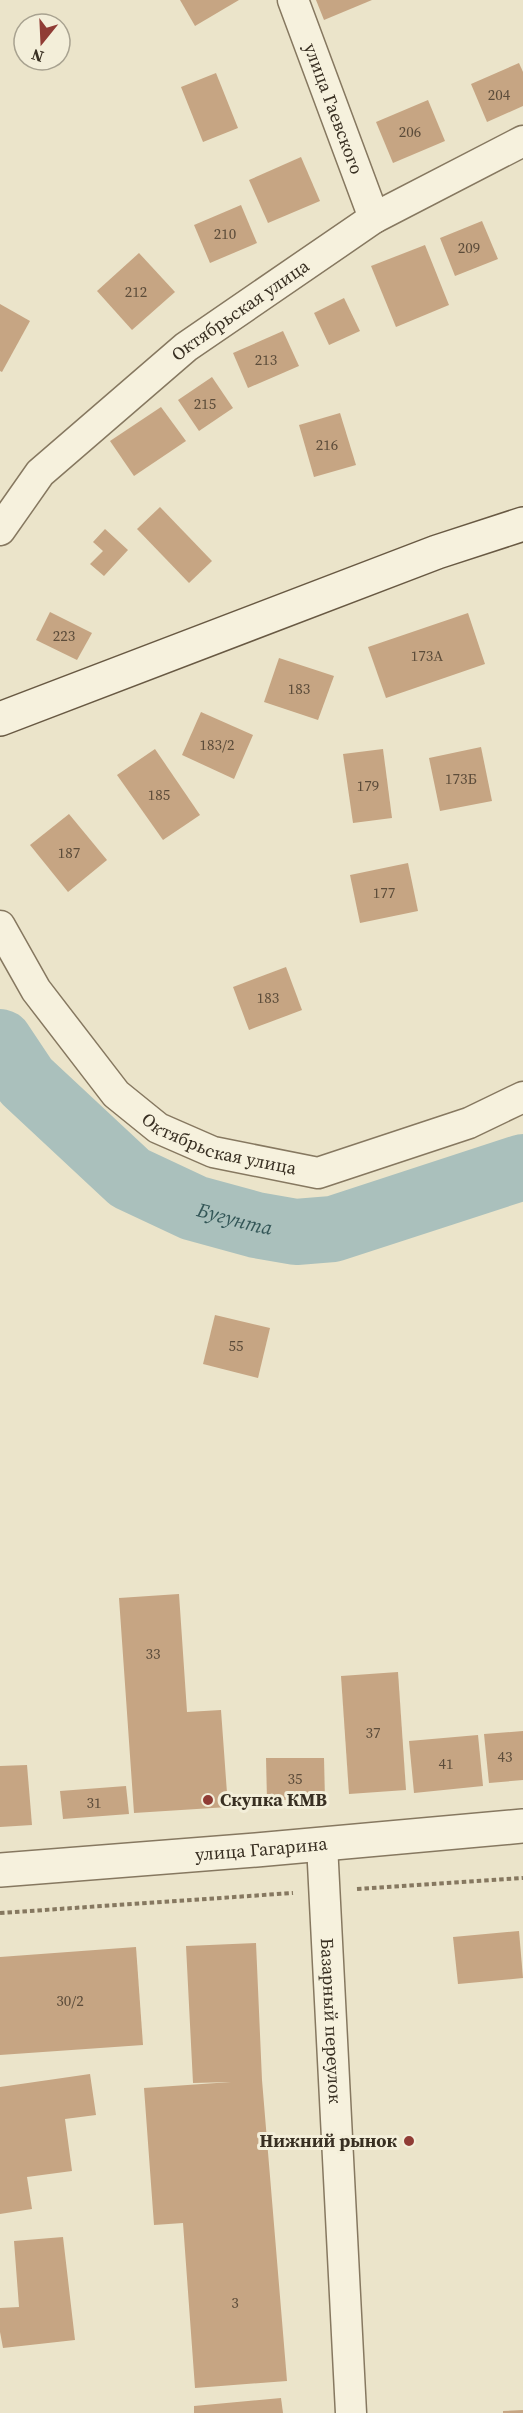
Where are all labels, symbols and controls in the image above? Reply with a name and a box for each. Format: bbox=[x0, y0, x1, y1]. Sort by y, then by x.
north arrow bbox=[12, 12, 72, 72]
street label: улица Гаевского bbox=[298, 39, 370, 178]
text: N bbox=[28, 44, 46, 69]
house number: 204 bbox=[488, 84, 511, 105]
house number: 206 bbox=[399, 121, 421, 142]
house number: 210 bbox=[214, 223, 236, 244]
house number: 209 bbox=[458, 237, 480, 258]
street label: Октябрьская улица bbox=[165, 253, 315, 366]
house number: 212 bbox=[125, 281, 147, 302]
house number: 213 bbox=[255, 349, 277, 370]
house number: 215 bbox=[194, 393, 216, 414]
house number: 216 bbox=[316, 434, 338, 455]
house number: 223 bbox=[53, 625, 75, 646]
house number: 173А bbox=[411, 645, 443, 666]
house number: 183 bbox=[288, 678, 310, 699]
house number: 183/2 bbox=[200, 734, 234, 755]
house number: 173Б bbox=[445, 768, 477, 789]
house number: 179 bbox=[357, 775, 379, 796]
house number: 185 bbox=[148, 784, 170, 805]
house number: 187 bbox=[58, 842, 80, 863]
house number: 177 bbox=[373, 882, 395, 903]
house number: 183 bbox=[257, 987, 279, 1008]
street label: Октябрьская улица bbox=[136, 1107, 299, 1181]
water label: Бугунта bbox=[193, 1195, 275, 1242]
house number: 55 bbox=[228, 1335, 244, 1356]
house number: 33 bbox=[145, 1643, 161, 1664]
house number: 37 bbox=[365, 1722, 381, 1743]
house number: 43 bbox=[497, 1746, 513, 1767]
house number: 41 bbox=[438, 1753, 454, 1774]
house number: 35 bbox=[287, 1768, 303, 1789]
place label: Скупка КМВ bbox=[220, 1787, 327, 1812]
house number: 31 bbox=[86, 1792, 102, 1813]
marker: Скупка КМВ bbox=[201, 1793, 215, 1807]
street label: улица Гагарина bbox=[194, 1831, 329, 1867]
street label: Базарный переулок bbox=[315, 1937, 348, 2104]
house number: 30/2 bbox=[56, 1990, 84, 2011]
place label: Нижний рынок bbox=[260, 2128, 397, 2153]
marker: Нижний рынок bbox=[402, 2134, 416, 2148]
house number: 3 bbox=[231, 2292, 239, 2313]

